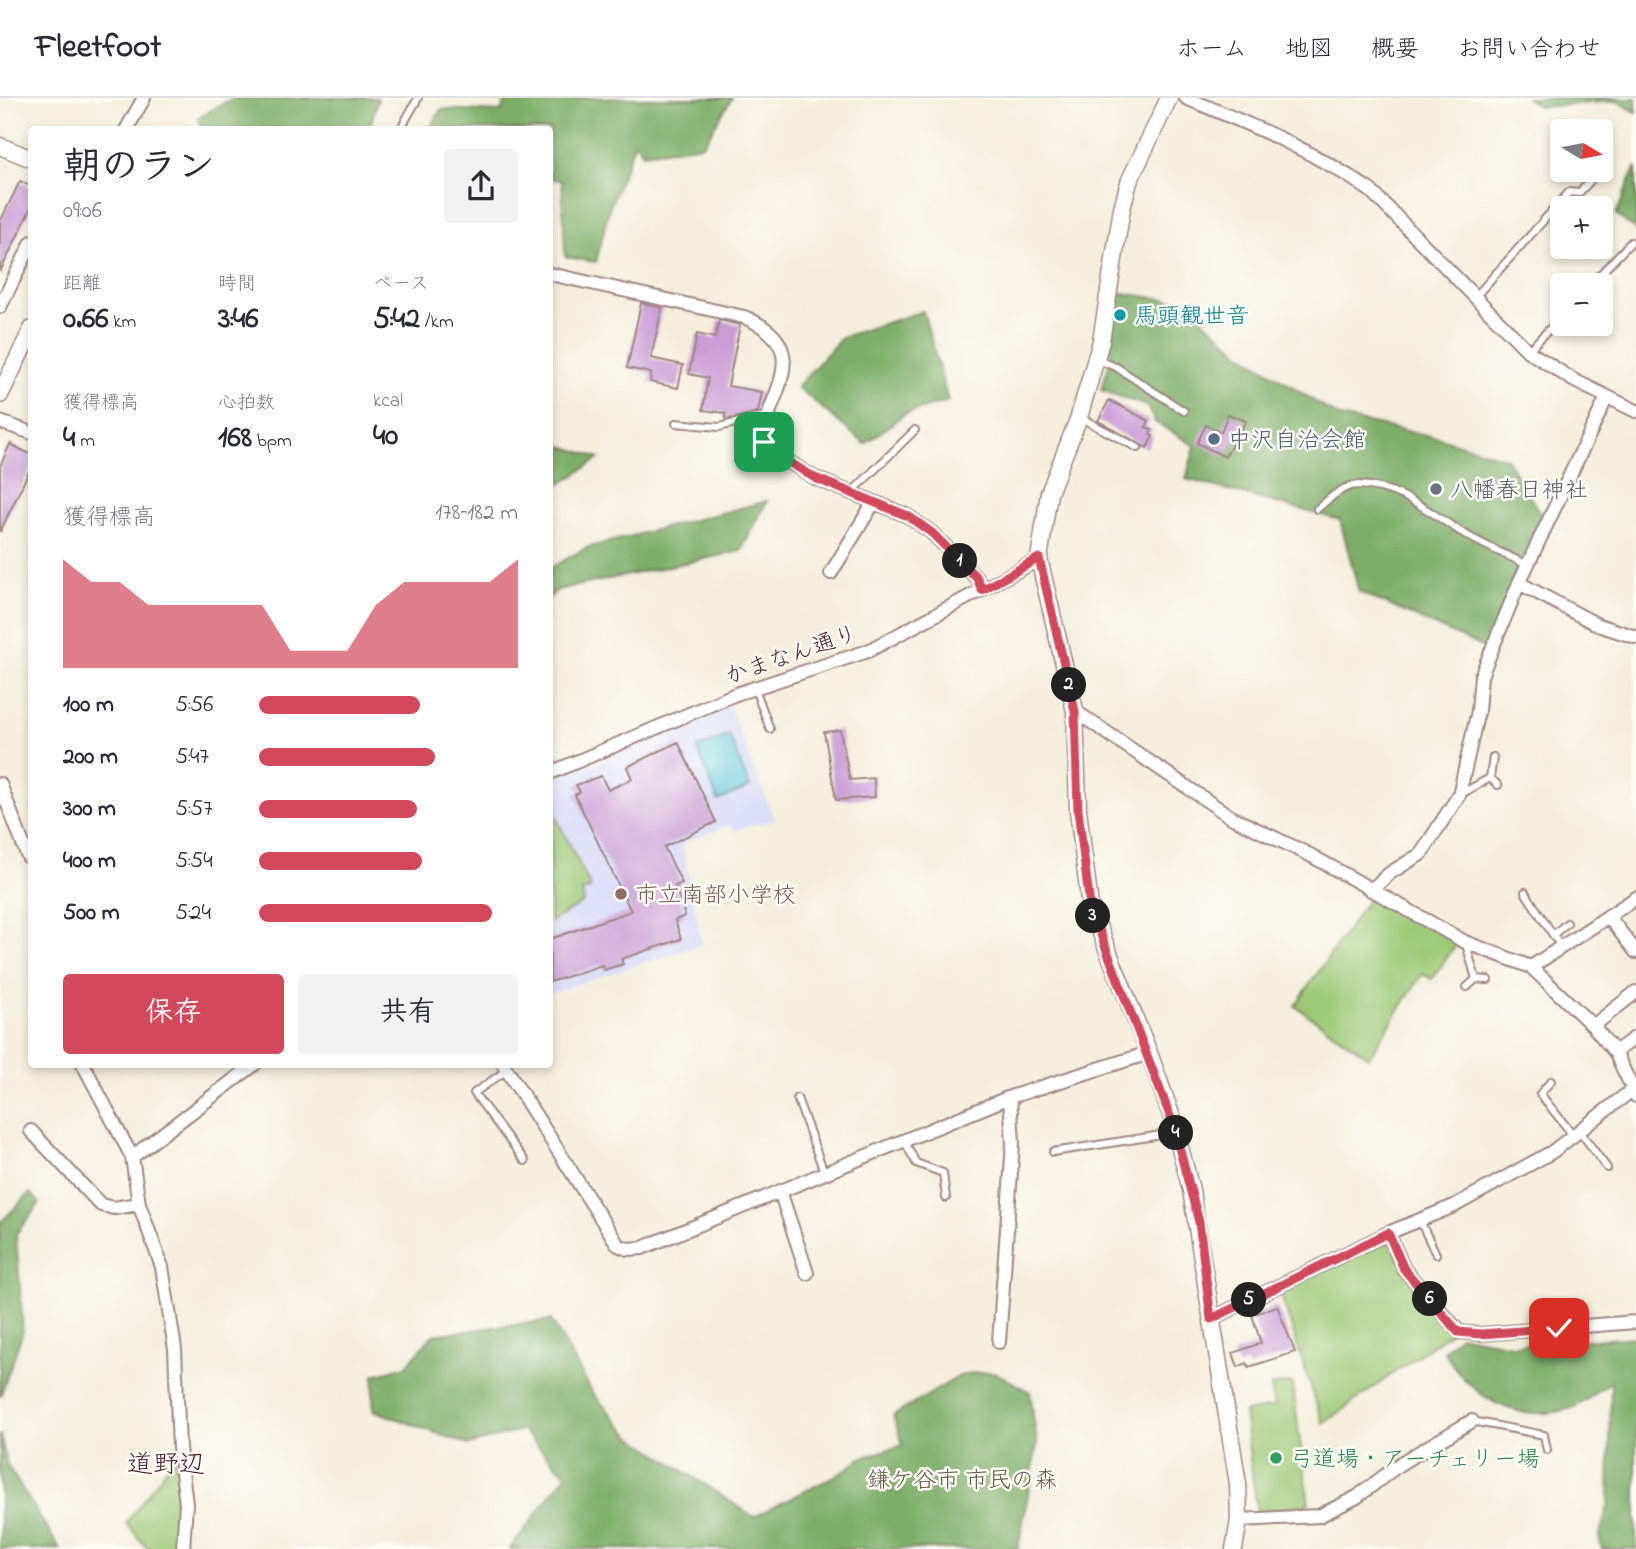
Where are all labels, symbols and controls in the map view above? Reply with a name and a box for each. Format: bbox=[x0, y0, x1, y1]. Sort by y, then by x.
text: Fleetfoot bbox=[35, 24, 161, 72]
text: ホーム bbox=[1176, 33, 1247, 68]
text: 地図 bbox=[1285, 33, 1333, 68]
text: 概要 bbox=[1371, 33, 1419, 68]
text: お問い合わせ bbox=[1457, 33, 1601, 68]
north arrow bbox=[1550, 119, 1614, 182]
map controls bbox=[1550, 119, 1613, 336]
text: 朝のラン bbox=[63, 141, 215, 197]
button: share bbox=[444, 149, 518, 223]
text: 09:06 bbox=[63, 195, 102, 228]
button: + bbox=[1550, 196, 1613, 259]
text: 距離 bbox=[63, 271, 101, 298]
text: 時間 bbox=[218, 271, 256, 298]
text: ペース bbox=[373, 271, 429, 298]
button: − bbox=[1550, 273, 1613, 336]
text: 0.66 bbox=[63, 298, 108, 342]
text: 3:46 bbox=[218, 298, 259, 342]
text: 5:42 bbox=[373, 298, 420, 342]
place label: 馬頭観世音 bbox=[1134, 301, 1249, 334]
marker: 馬頭観世音 bbox=[1112, 307, 1128, 323]
text: km bbox=[108, 309, 136, 336]
text: /km bbox=[420, 309, 454, 336]
text: kcal bbox=[373, 388, 403, 415]
text: 獲得標高 bbox=[63, 390, 139, 417]
text: 心拍数 bbox=[218, 390, 275, 417]
pin bbox=[734, 412, 794, 472]
text: 40 bbox=[373, 415, 398, 459]
text: 4 bbox=[63, 417, 75, 461]
text: 168 bbox=[218, 417, 252, 461]
icon: arrive bbox=[745, 423, 783, 461]
place label: 中沢自治会館 bbox=[1228, 425, 1366, 458]
text: m bbox=[75, 428, 95, 455]
text: bpm bbox=[252, 428, 292, 455]
marker: 中沢自治会館 bbox=[1206, 431, 1222, 447]
place label: 八幡春日神社 bbox=[1450, 475, 1588, 508]
marker: 八幡春日神社 bbox=[1428, 481, 1444, 497]
text: 178–182 m bbox=[435, 497, 518, 530]
text: 獲得標高 bbox=[63, 502, 155, 535]
pin: 1 bbox=[942, 544, 978, 578]
text: 1 bbox=[956, 547, 963, 574]
street label: かまなん通り bbox=[721, 618, 862, 694]
pin: 2 bbox=[1052, 668, 1086, 702]
text: 2 bbox=[1064, 671, 1073, 698]
text: 100 m bbox=[63, 689, 114, 722]
text: 5:56 bbox=[175, 689, 213, 722]
text: 200 m bbox=[63, 741, 118, 774]
text: 5:47 bbox=[175, 741, 209, 774]
text: 300 m bbox=[63, 793, 116, 826]
text: 5:57 bbox=[175, 793, 213, 826]
text: 400 m bbox=[63, 845, 116, 878]
text: 5:54 bbox=[175, 845, 213, 878]
place label: 市立南部小学校 bbox=[635, 880, 796, 913]
marker: 市立南部小学校 bbox=[613, 886, 629, 902]
text: 500 m bbox=[63, 897, 120, 930]
text: 5:24 bbox=[175, 897, 211, 930]
pin: 3 bbox=[1076, 898, 1110, 934]
text: 3 bbox=[1089, 902, 1096, 929]
button: 保存 bbox=[63, 974, 284, 1054]
button: 共有 bbox=[298, 974, 518, 1054]
pin: 4 bbox=[1158, 1116, 1194, 1150]
text: 4 bbox=[1172, 1119, 1179, 1146]
pin: 5 bbox=[1232, 1282, 1266, 1318]
pin: 6 bbox=[1412, 1282, 1448, 1316]
text: 6 bbox=[1425, 1285, 1434, 1312]
text: 5 bbox=[1243, 1286, 1254, 1313]
pin bbox=[1529, 1298, 1589, 1358]
icon: check bbox=[1540, 1309, 1578, 1347]
place label: 弓道場・アーチェリー場 bbox=[1290, 1444, 1540, 1477]
district label: 道野辺 bbox=[127, 1447, 205, 1485]
marker: 弓道場・アーチェリー場 bbox=[1268, 1450, 1284, 1466]
park label: 鎌ケ谷市 市民の森 bbox=[867, 1465, 1057, 1498]

